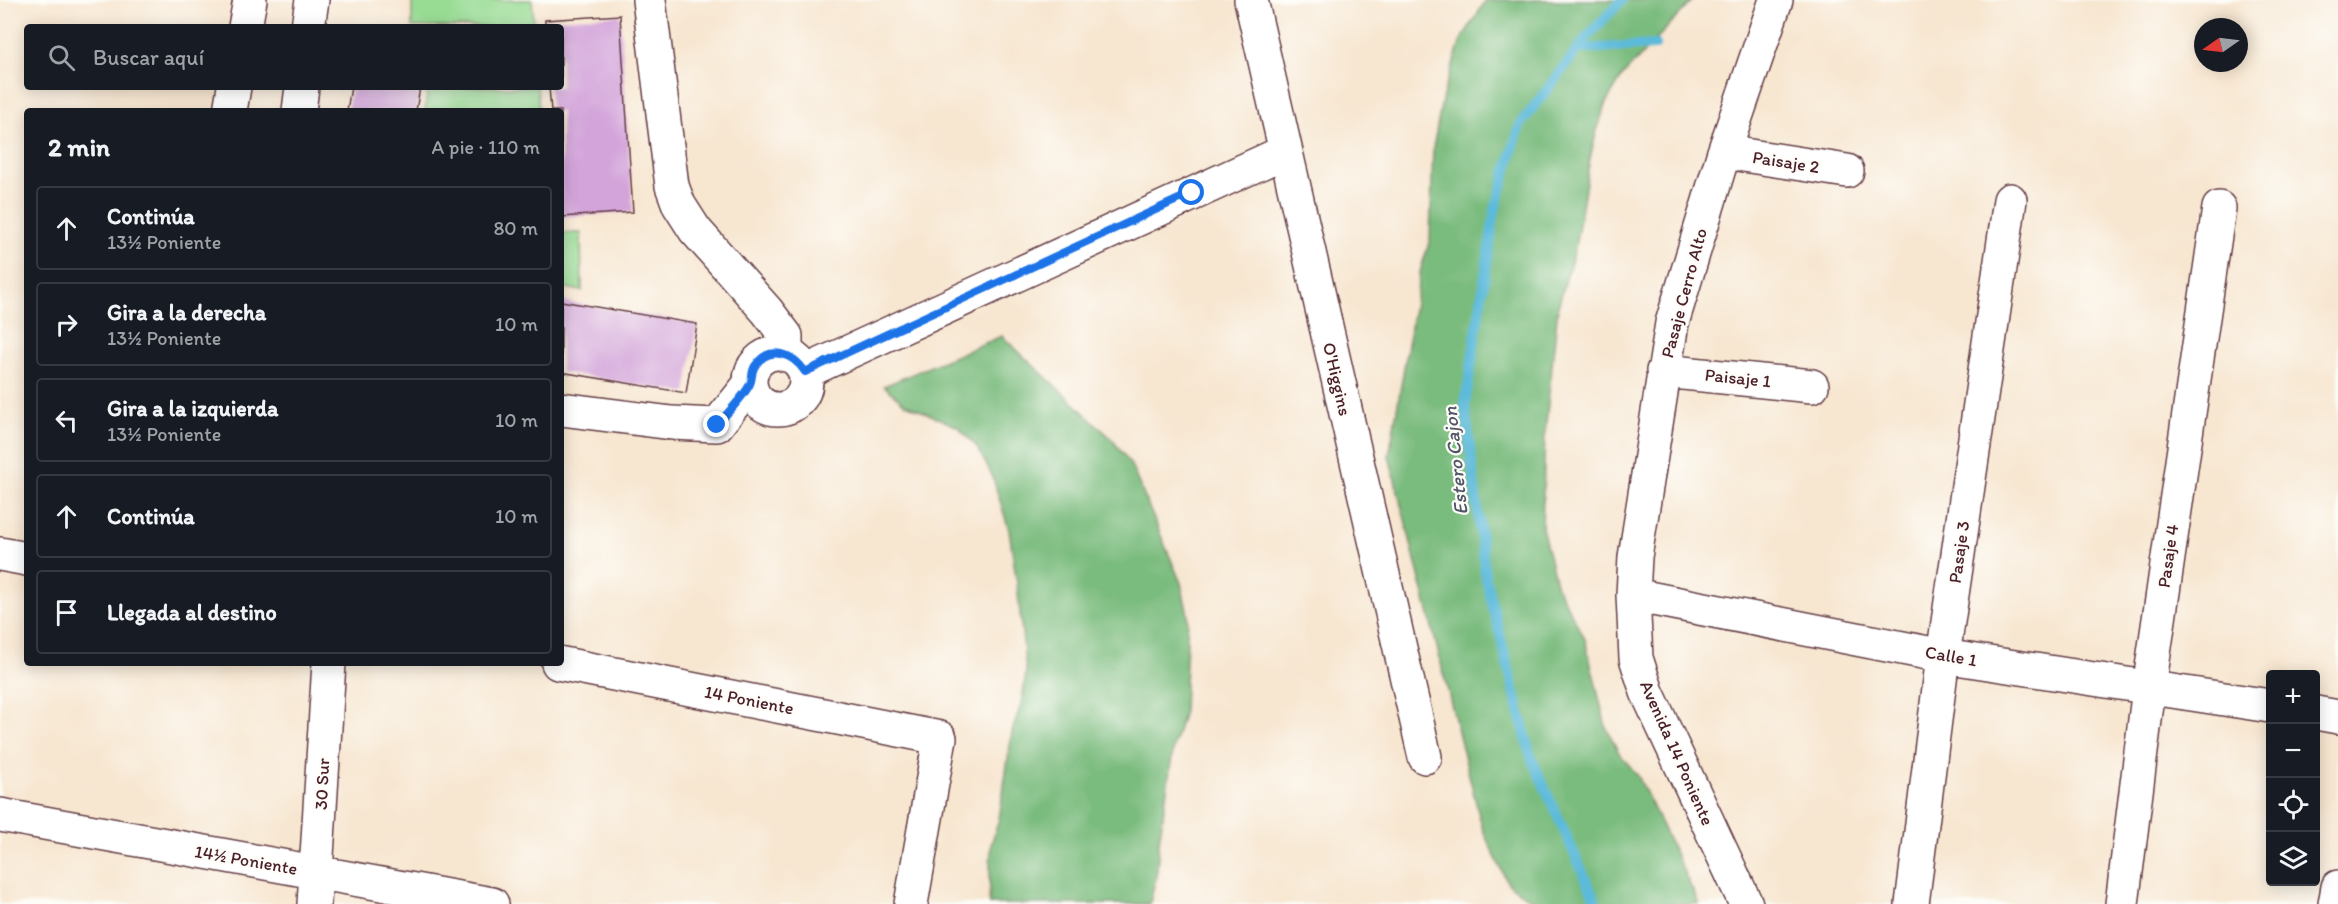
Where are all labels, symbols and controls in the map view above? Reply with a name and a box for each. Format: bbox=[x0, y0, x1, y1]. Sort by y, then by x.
north arrow bbox=[2194, 18, 2248, 72]
search box bbox=[24, 24, 564, 90]
icon: search bbox=[45, 41, 78, 74]
text: Buscar aquí bbox=[93, 44, 204, 71]
text: 2 min bbox=[48, 131, 110, 163]
text: A pie · 110 m bbox=[432, 135, 540, 159]
street label: Paisaje 2 bbox=[1751, 146, 1822, 178]
route start bbox=[1178, 179, 1204, 205]
text: Continúa bbox=[107, 203, 195, 230]
icon: ahead bbox=[50, 212, 83, 245]
text: 80 m bbox=[493, 216, 538, 240]
street label: Pasaje Cerro Alto bbox=[1656, 226, 1712, 360]
text: 13½ Poniente bbox=[107, 230, 221, 254]
text: Gira a la derecha bbox=[107, 299, 266, 326]
icon: right bbox=[50, 308, 83, 341]
text: 10 m bbox=[495, 312, 538, 336]
text: 13½ Poniente bbox=[107, 326, 221, 350]
street label: O'Higgins bbox=[1318, 340, 1356, 418]
street label: Paisaje 1 bbox=[1704, 364, 1772, 392]
text: Gira a la izquierda bbox=[107, 395, 278, 422]
icon: left bbox=[50, 404, 83, 437]
water label: Estero Cajon bbox=[1437, 405, 1473, 516]
text: 10 m bbox=[495, 408, 538, 432]
route end bbox=[703, 411, 729, 437]
text: 13½ Poniente bbox=[107, 422, 221, 446]
icon: ahead bbox=[50, 500, 83, 533]
text: Continúa bbox=[107, 503, 195, 530]
text: 10 m bbox=[495, 504, 538, 528]
street label: Pasaje 3 bbox=[1944, 519, 1974, 585]
street label: Pasaje 4 bbox=[2153, 523, 2183, 589]
icon: arrive bbox=[50, 596, 83, 629]
text: Llegada al destino bbox=[107, 599, 277, 626]
street label: Calle 1 bbox=[1923, 641, 1979, 671]
map controls bbox=[2266, 670, 2320, 886]
button: + bbox=[2266, 670, 2320, 724]
street label: Avenida 14 Poniente bbox=[1635, 677, 1719, 829]
street label: 14 Poniente bbox=[702, 681, 796, 719]
button: − bbox=[2266, 724, 2320, 778]
street label: 30 Sur bbox=[310, 757, 334, 811]
button: locate bbox=[2266, 778, 2320, 832]
button: layers bbox=[2266, 832, 2320, 886]
street label: 14½ Poniente bbox=[193, 840, 299, 880]

